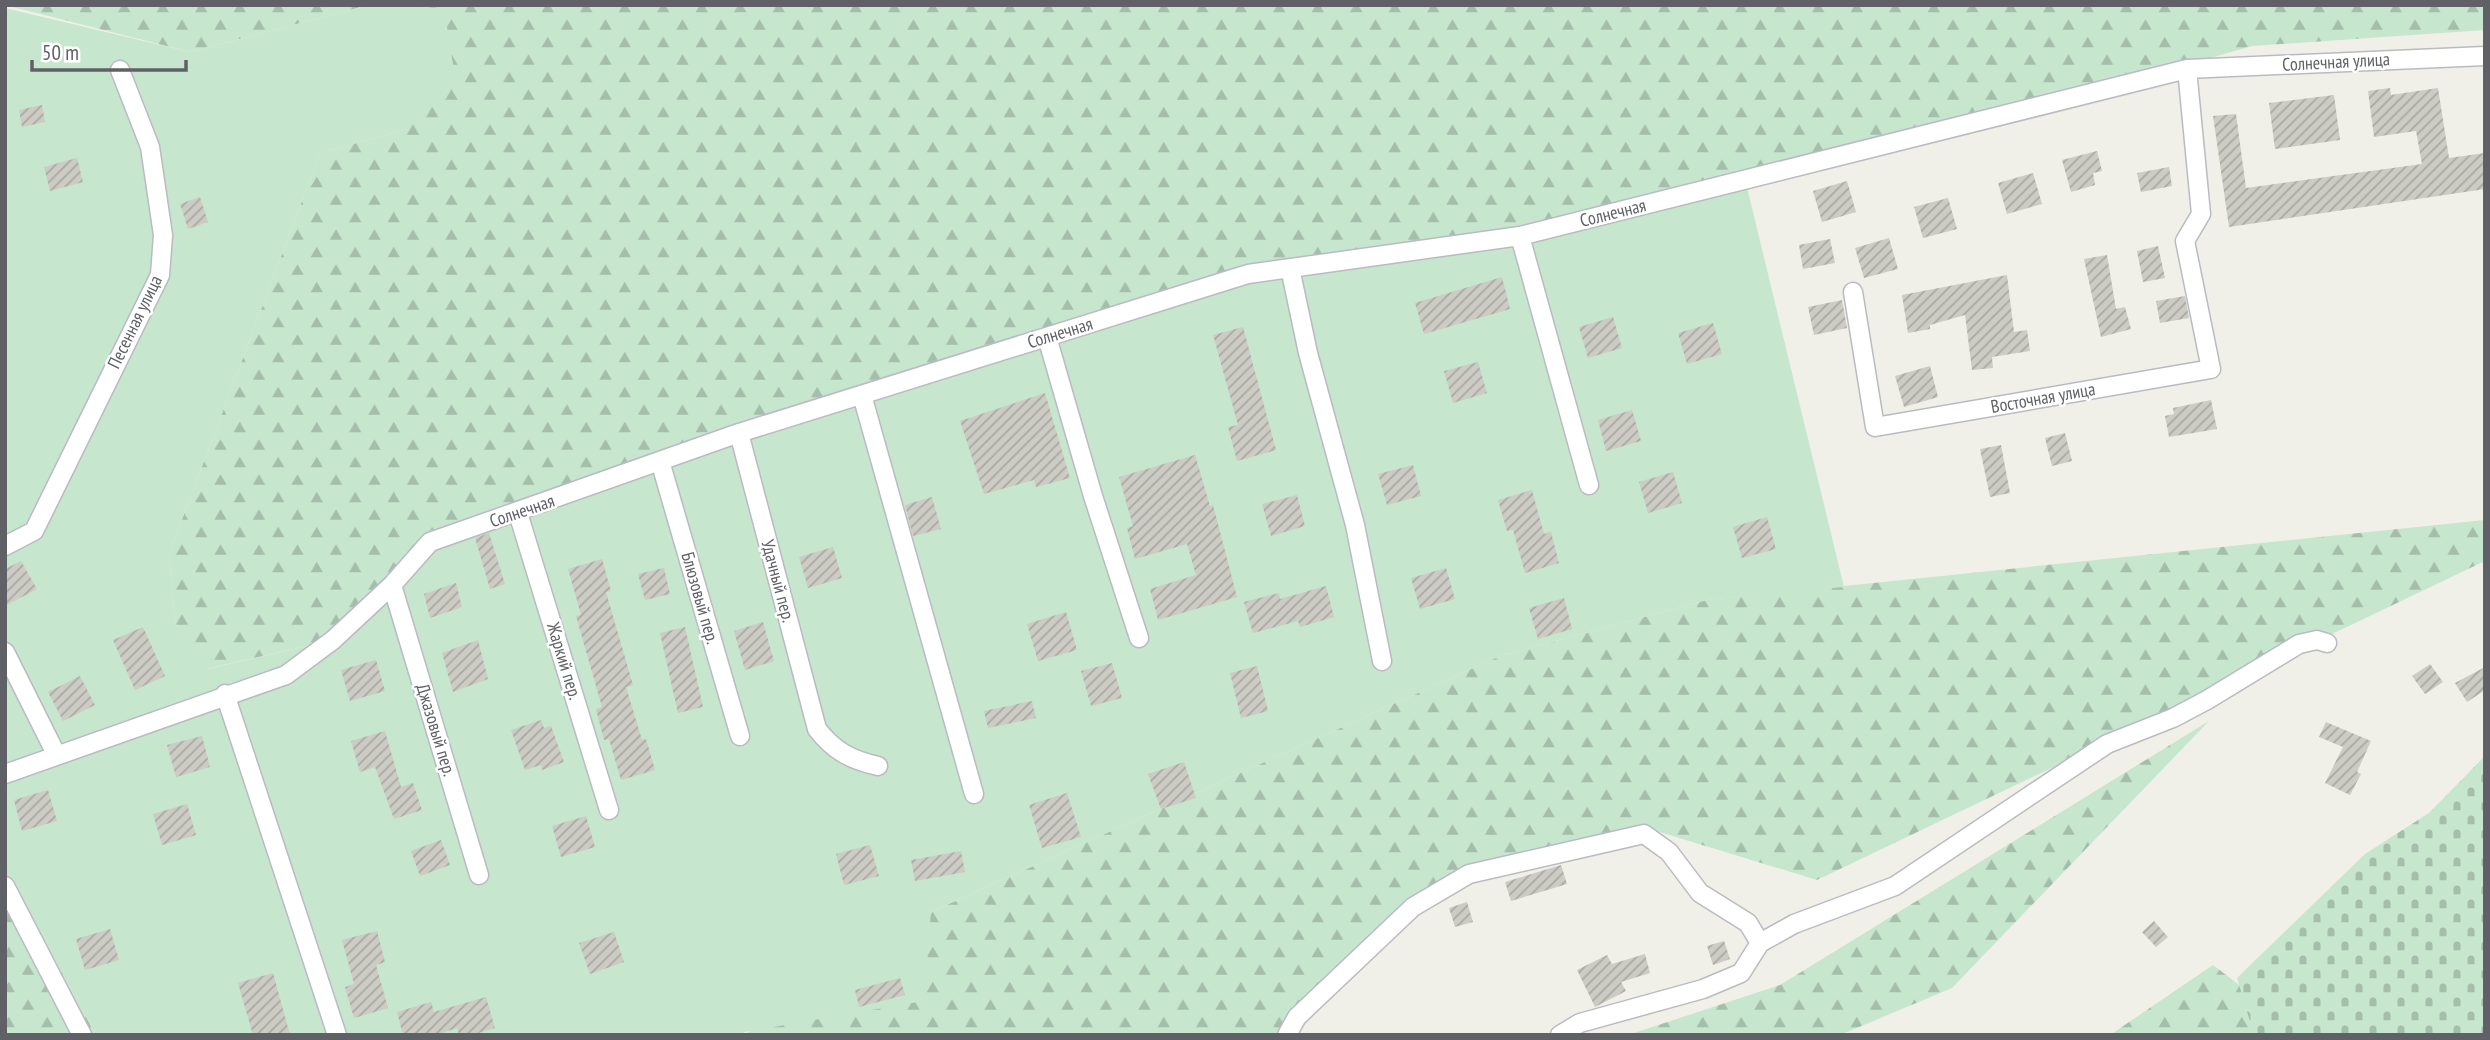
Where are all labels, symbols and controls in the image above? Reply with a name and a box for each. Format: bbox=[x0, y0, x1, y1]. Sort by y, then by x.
scale bar bbox=[32, 28, 186, 72]
text: 50 m bbox=[42, 39, 79, 66]
street label: Солнечная улица bbox=[2282, 47, 2390, 76]
street label: Солнечная bbox=[1577, 193, 1648, 232]
street label: Песенная улица bbox=[102, 271, 167, 372]
street label: Солнечная bbox=[1024, 312, 1095, 353]
street label: Восточная улица bbox=[1989, 377, 2097, 418]
street label: Солнечная bbox=[486, 489, 557, 532]
street label: Удачный пер. bbox=[756, 537, 801, 625]
street label: Блюзовый пер. bbox=[676, 549, 725, 647]
street label: Жаркий пер. bbox=[542, 618, 587, 702]
street label: Джазовый пер. bbox=[412, 681, 461, 779]

